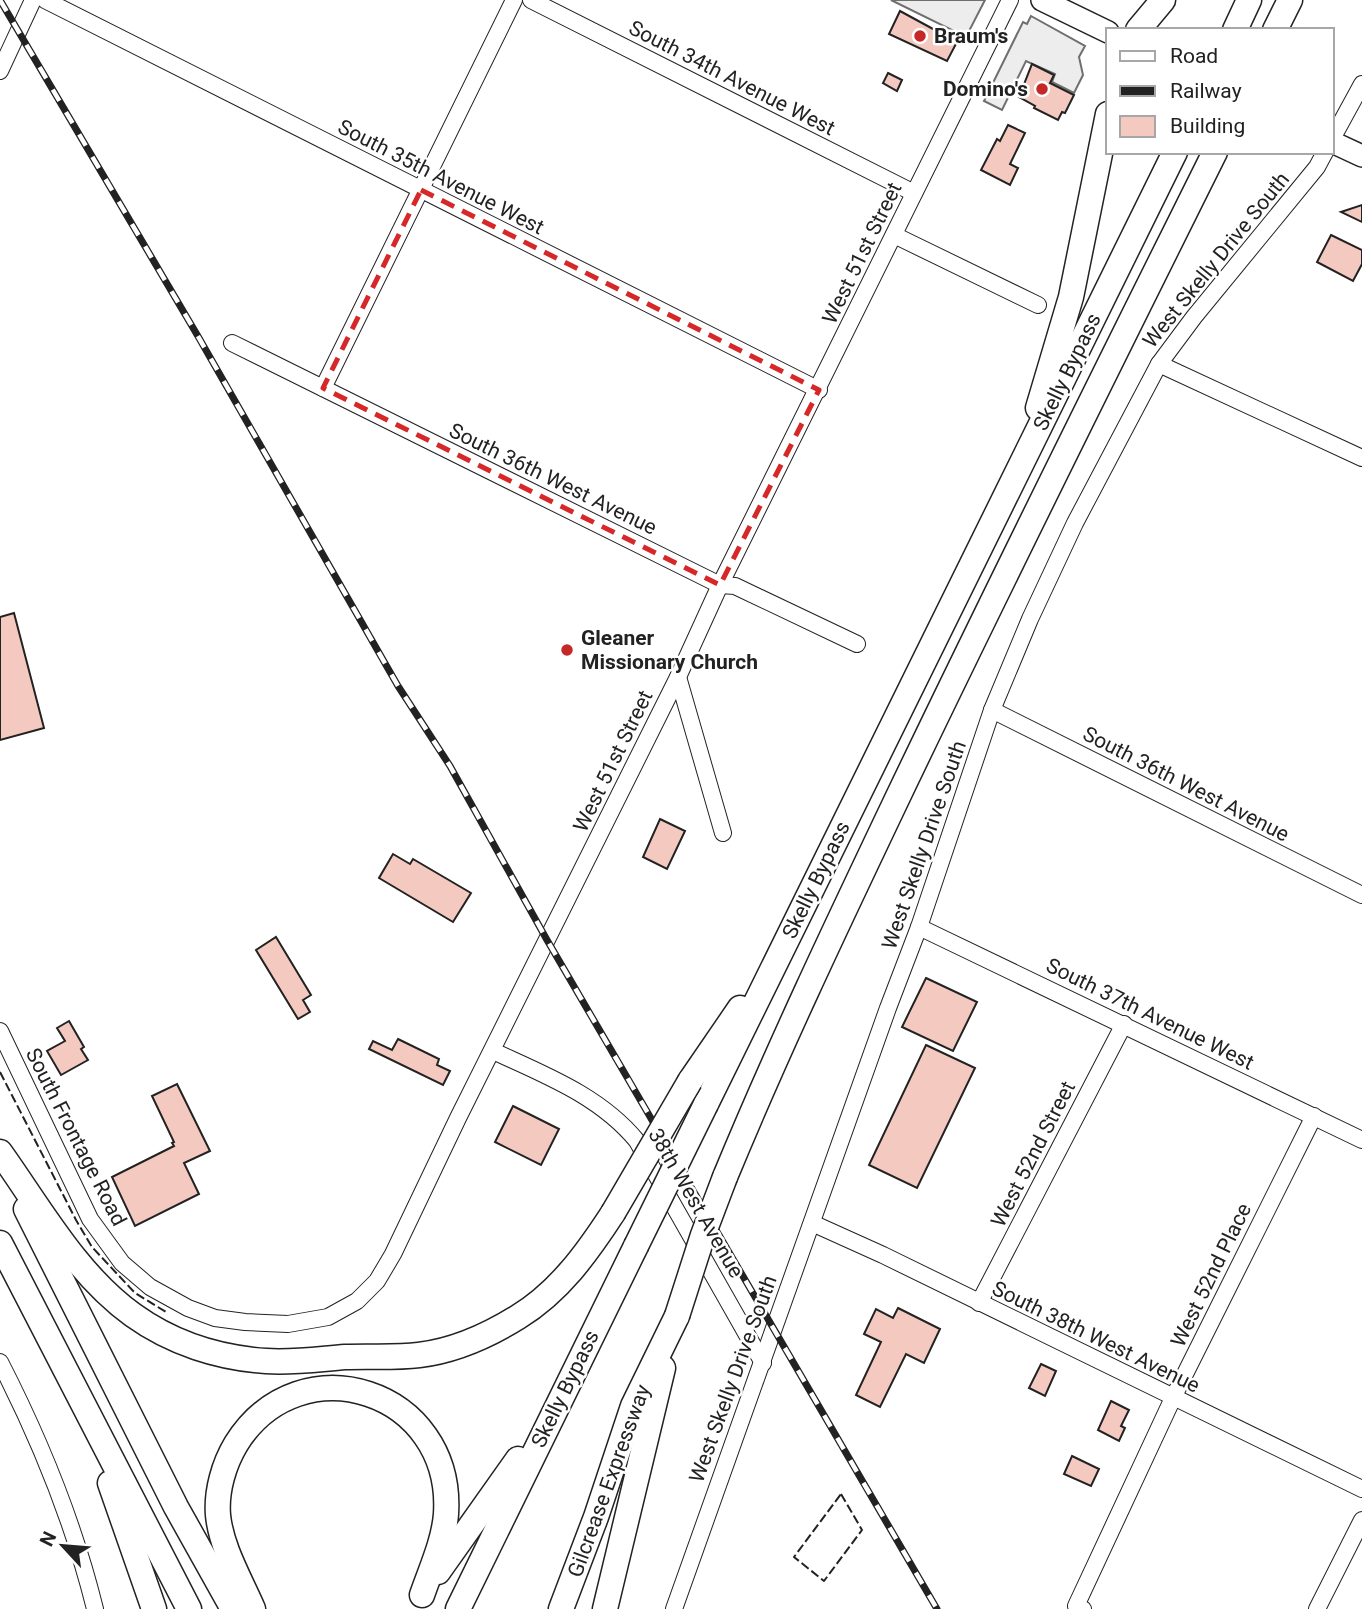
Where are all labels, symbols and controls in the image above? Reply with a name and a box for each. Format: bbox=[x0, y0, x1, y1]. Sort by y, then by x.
street label: South 34th Avenue West bbox=[625, 16, 839, 140]
place label: Braum's bbox=[934, 24, 1009, 48]
marker: Braum's bbox=[912, 28, 928, 44]
legend bbox=[1106, 28, 1334, 154]
text: Road bbox=[1170, 44, 1218, 68]
place label: Domino's bbox=[943, 77, 1028, 101]
text: Railway bbox=[1170, 79, 1242, 103]
marker: Domino's bbox=[1034, 81, 1050, 97]
text: Building bbox=[1170, 114, 1245, 138]
street label: South 35th Avenue West bbox=[334, 115, 548, 239]
street label: West Skelly Drive South bbox=[1138, 167, 1294, 353]
street label: West 51st Street bbox=[817, 178, 907, 328]
street label: Skelly Bypass bbox=[1028, 310, 1106, 434]
street label: South 36th West Avenue bbox=[445, 418, 661, 540]
place label: Gleaner Missionary Church bbox=[581, 626, 758, 674]
marker: Gleaner Missionary Church bbox=[559, 642, 575, 658]
street label: West 51st Street bbox=[568, 686, 658, 836]
street label: South 36th West Avenue bbox=[1079, 722, 1293, 846]
street label: West Skelly Drive South bbox=[877, 738, 971, 952]
street label: Skelly Bypass bbox=[777, 818, 855, 942]
street label: South 37th Avenue West bbox=[1042, 953, 1258, 1075]
street label: South Frontage Road bbox=[21, 1044, 131, 1230]
street label: West 52nd Street bbox=[986, 1077, 1080, 1231]
street label: 38th West Avenue bbox=[644, 1124, 748, 1282]
street label: West 52nd Place bbox=[1166, 1199, 1256, 1351]
street label: West Skelly Drive South bbox=[684, 1272, 782, 1486]
street label: South 38th West Avenue bbox=[988, 1276, 1204, 1398]
street label: Skelly Bypass bbox=[526, 1327, 604, 1451]
street label: Gilcrease Expressway bbox=[563, 1381, 655, 1581]
north arrow bbox=[28, 1511, 98, 1581]
text: N bbox=[35, 1528, 61, 1550]

